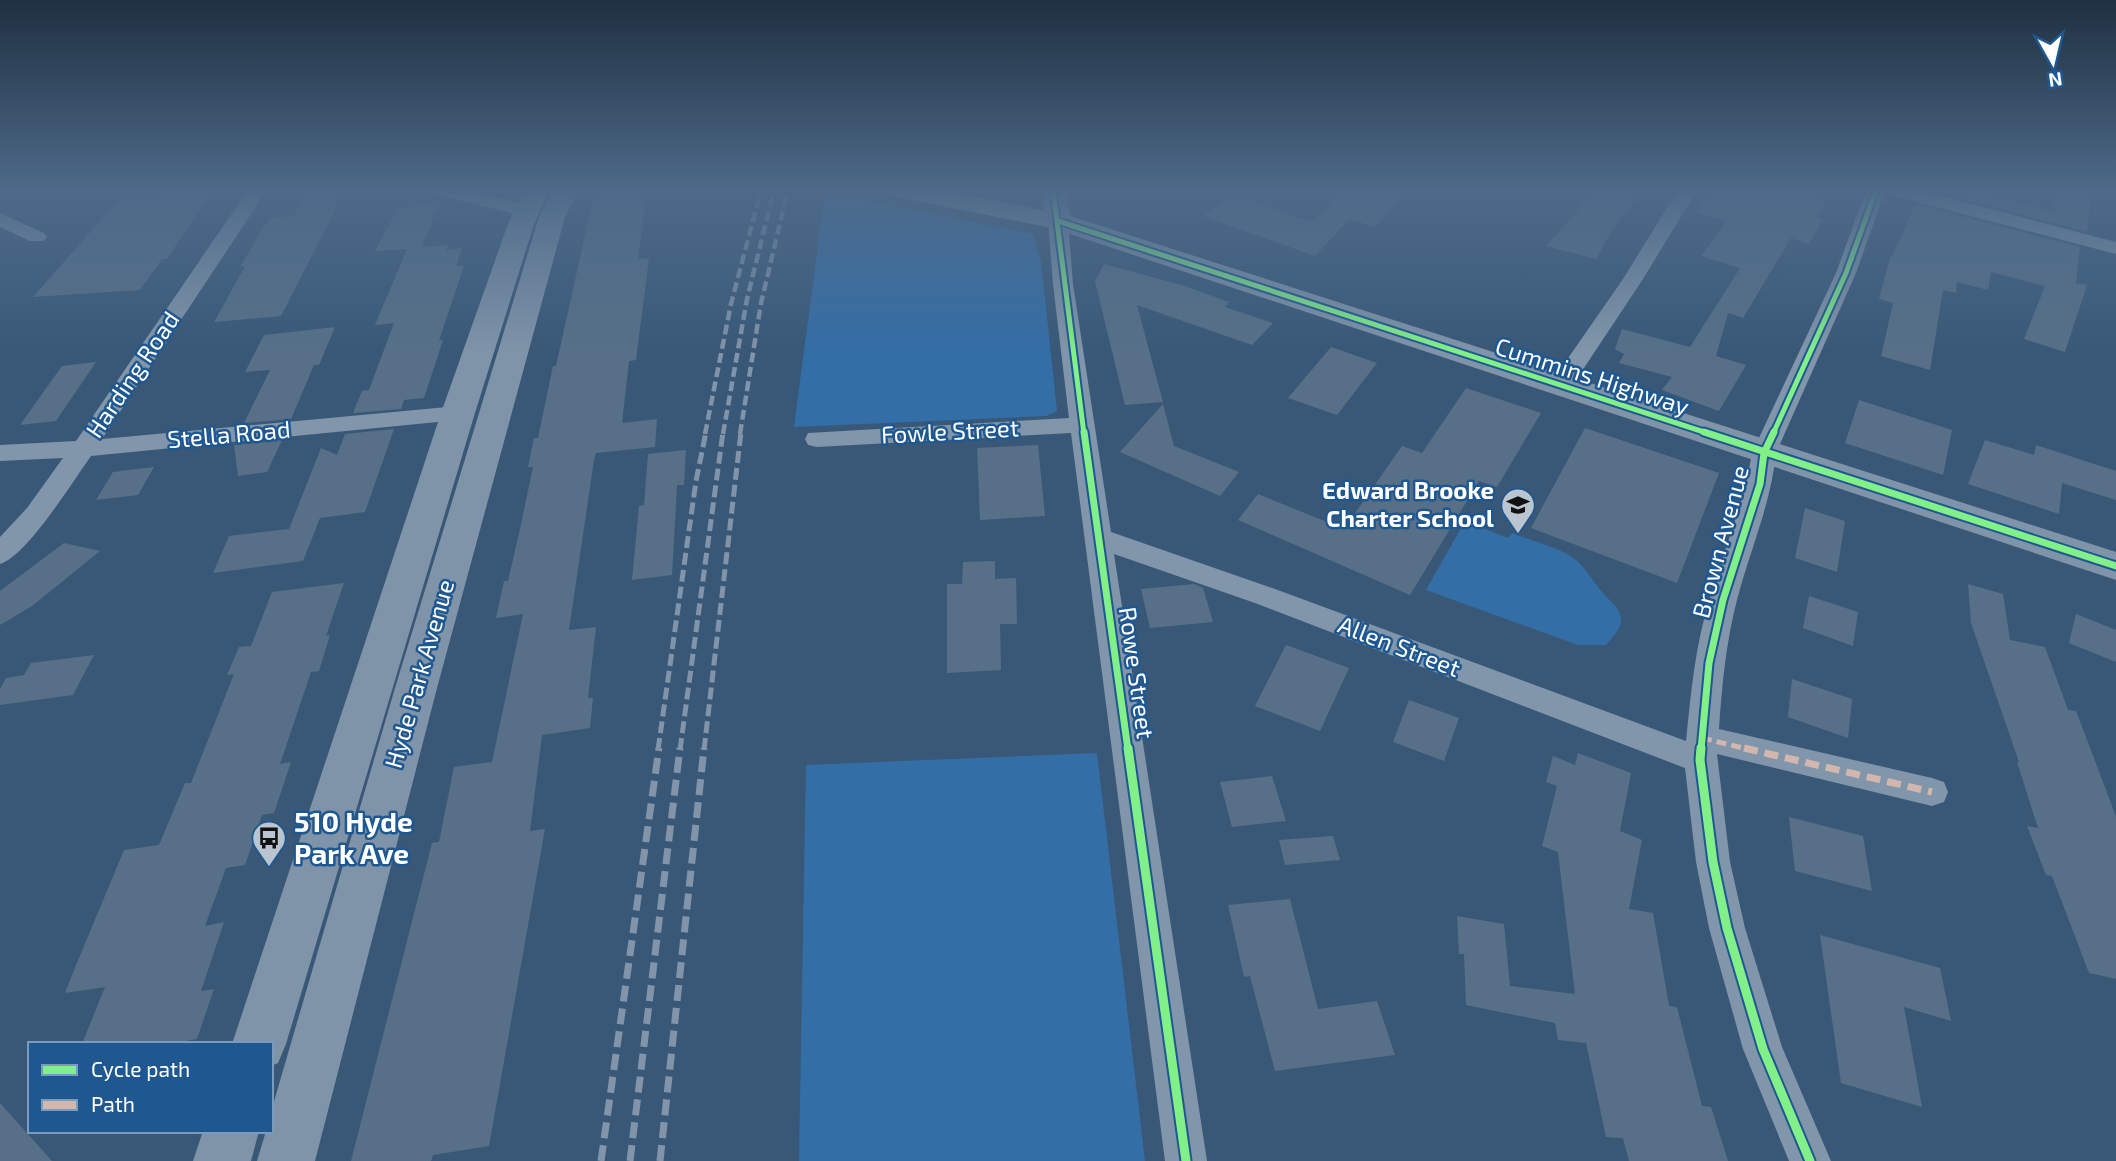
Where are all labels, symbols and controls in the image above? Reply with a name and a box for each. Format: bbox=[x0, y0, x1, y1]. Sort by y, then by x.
north arrow bbox=[2018, 28, 2088, 98]
text: N bbox=[2047, 68, 2064, 93]
street label: Harding Road bbox=[79, 305, 185, 443]
street label: Cummins Highway bbox=[1492, 331, 1693, 421]
street label: Fowle Street bbox=[880, 412, 1020, 449]
street label: Stella Road bbox=[166, 414, 292, 453]
street label: Brown Avenue bbox=[1685, 462, 1754, 621]
place label: Edward Brooke Charter School bbox=[1322, 475, 1494, 532]
school or university icon: Edward Brooke Charter School bbox=[1499, 486, 1537, 535]
street label: Hyde Park Avenue bbox=[378, 576, 459, 771]
street label: Rowe Street bbox=[1114, 605, 1161, 741]
street label: Allen Street bbox=[1335, 609, 1465, 682]
place label: 510 Hyde Park Ave bbox=[294, 804, 413, 870]
bus stop icon: 510 Hyde Park Ave bbox=[250, 819, 288, 868]
legend bbox=[28, 1042, 273, 1133]
text: Cycle path bbox=[91, 1056, 190, 1081]
text: Path bbox=[91, 1091, 135, 1116]

